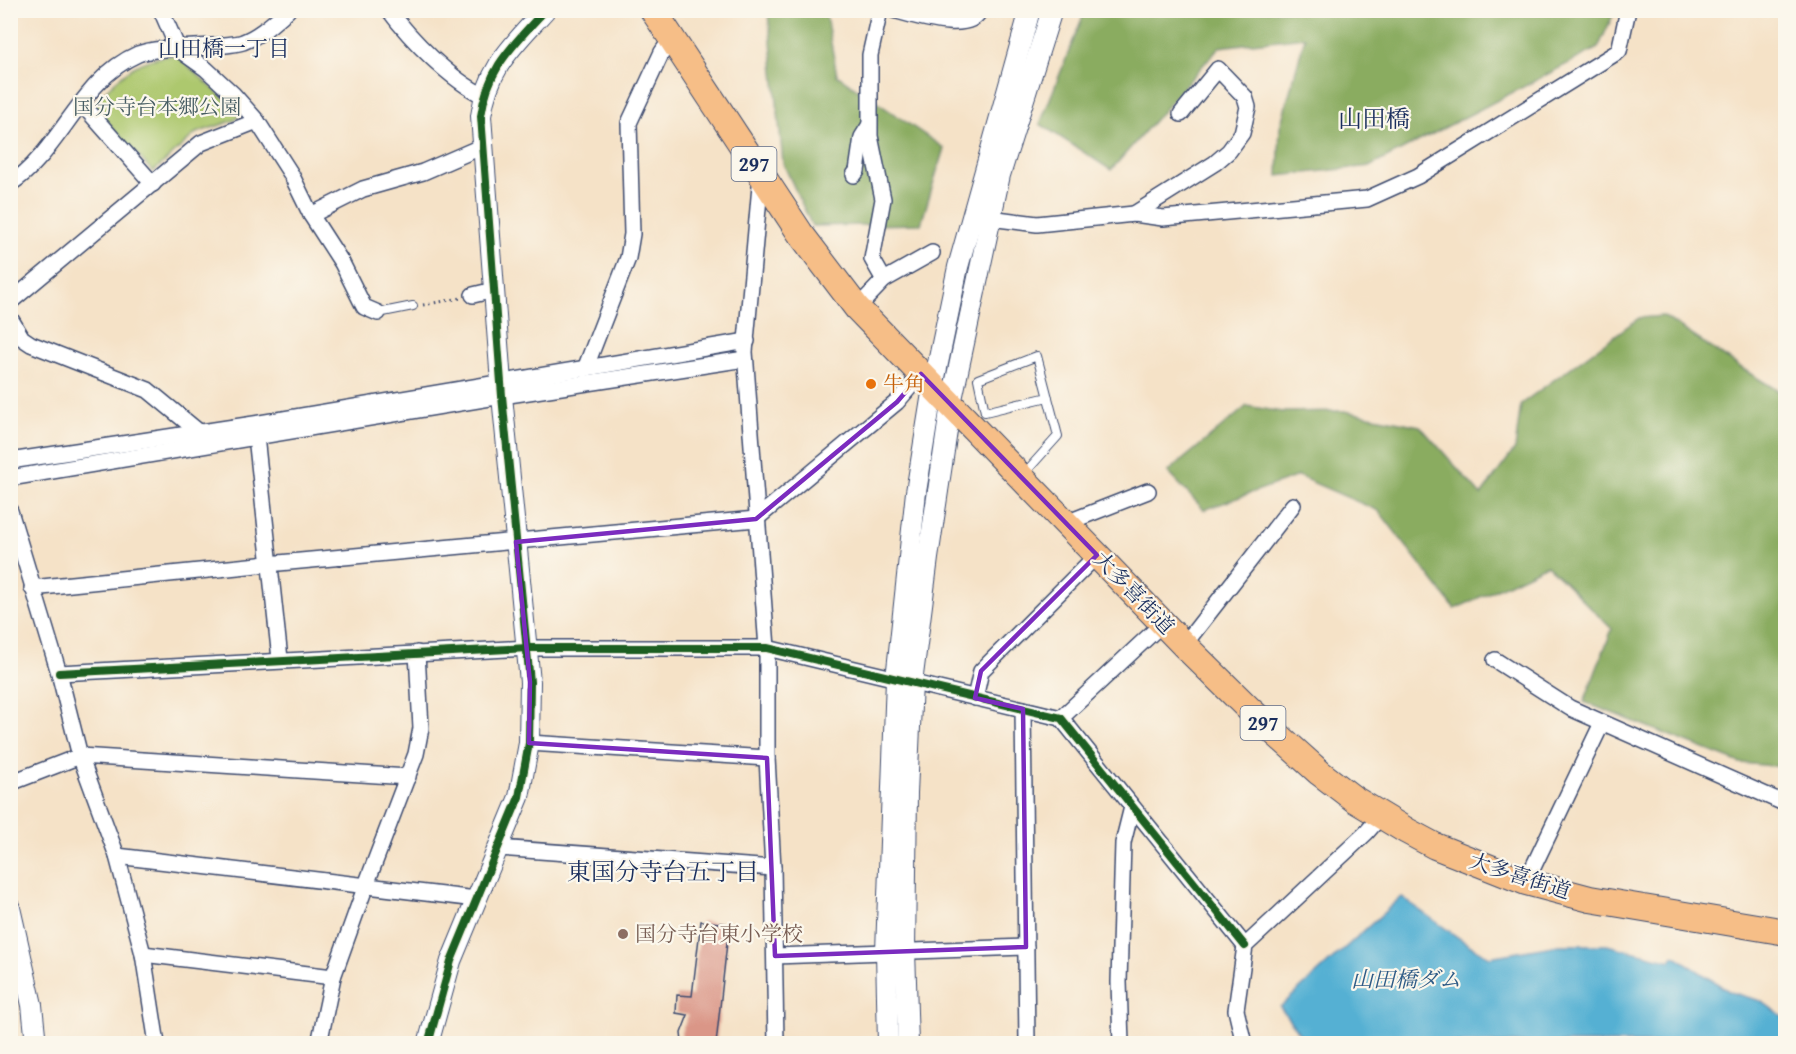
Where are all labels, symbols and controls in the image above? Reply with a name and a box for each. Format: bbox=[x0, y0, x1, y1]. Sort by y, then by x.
district label: 山田橋一丁目 bbox=[158, 32, 290, 64]
park label: 国分寺台本郷公園 bbox=[73, 91, 241, 122]
district label: 山田橋 bbox=[1338, 101, 1410, 136]
road number: 297 bbox=[732, 147, 777, 181]
place label: 牛角 bbox=[883, 368, 925, 399]
marker: 牛角 bbox=[864, 377, 878, 391]
street label: 大多喜街道 bbox=[1087, 544, 1182, 641]
road number: 297 bbox=[1240, 706, 1286, 740]
street label: 大多喜街道 bbox=[1465, 845, 1575, 906]
district label: 東国分寺台五丁目 bbox=[567, 854, 759, 889]
place label: 国分寺台東小学校 bbox=[635, 918, 803, 949]
marker: 国分寺台東小学校 bbox=[616, 927, 630, 941]
water label: 山田橋ダム bbox=[1351, 963, 1461, 995]

